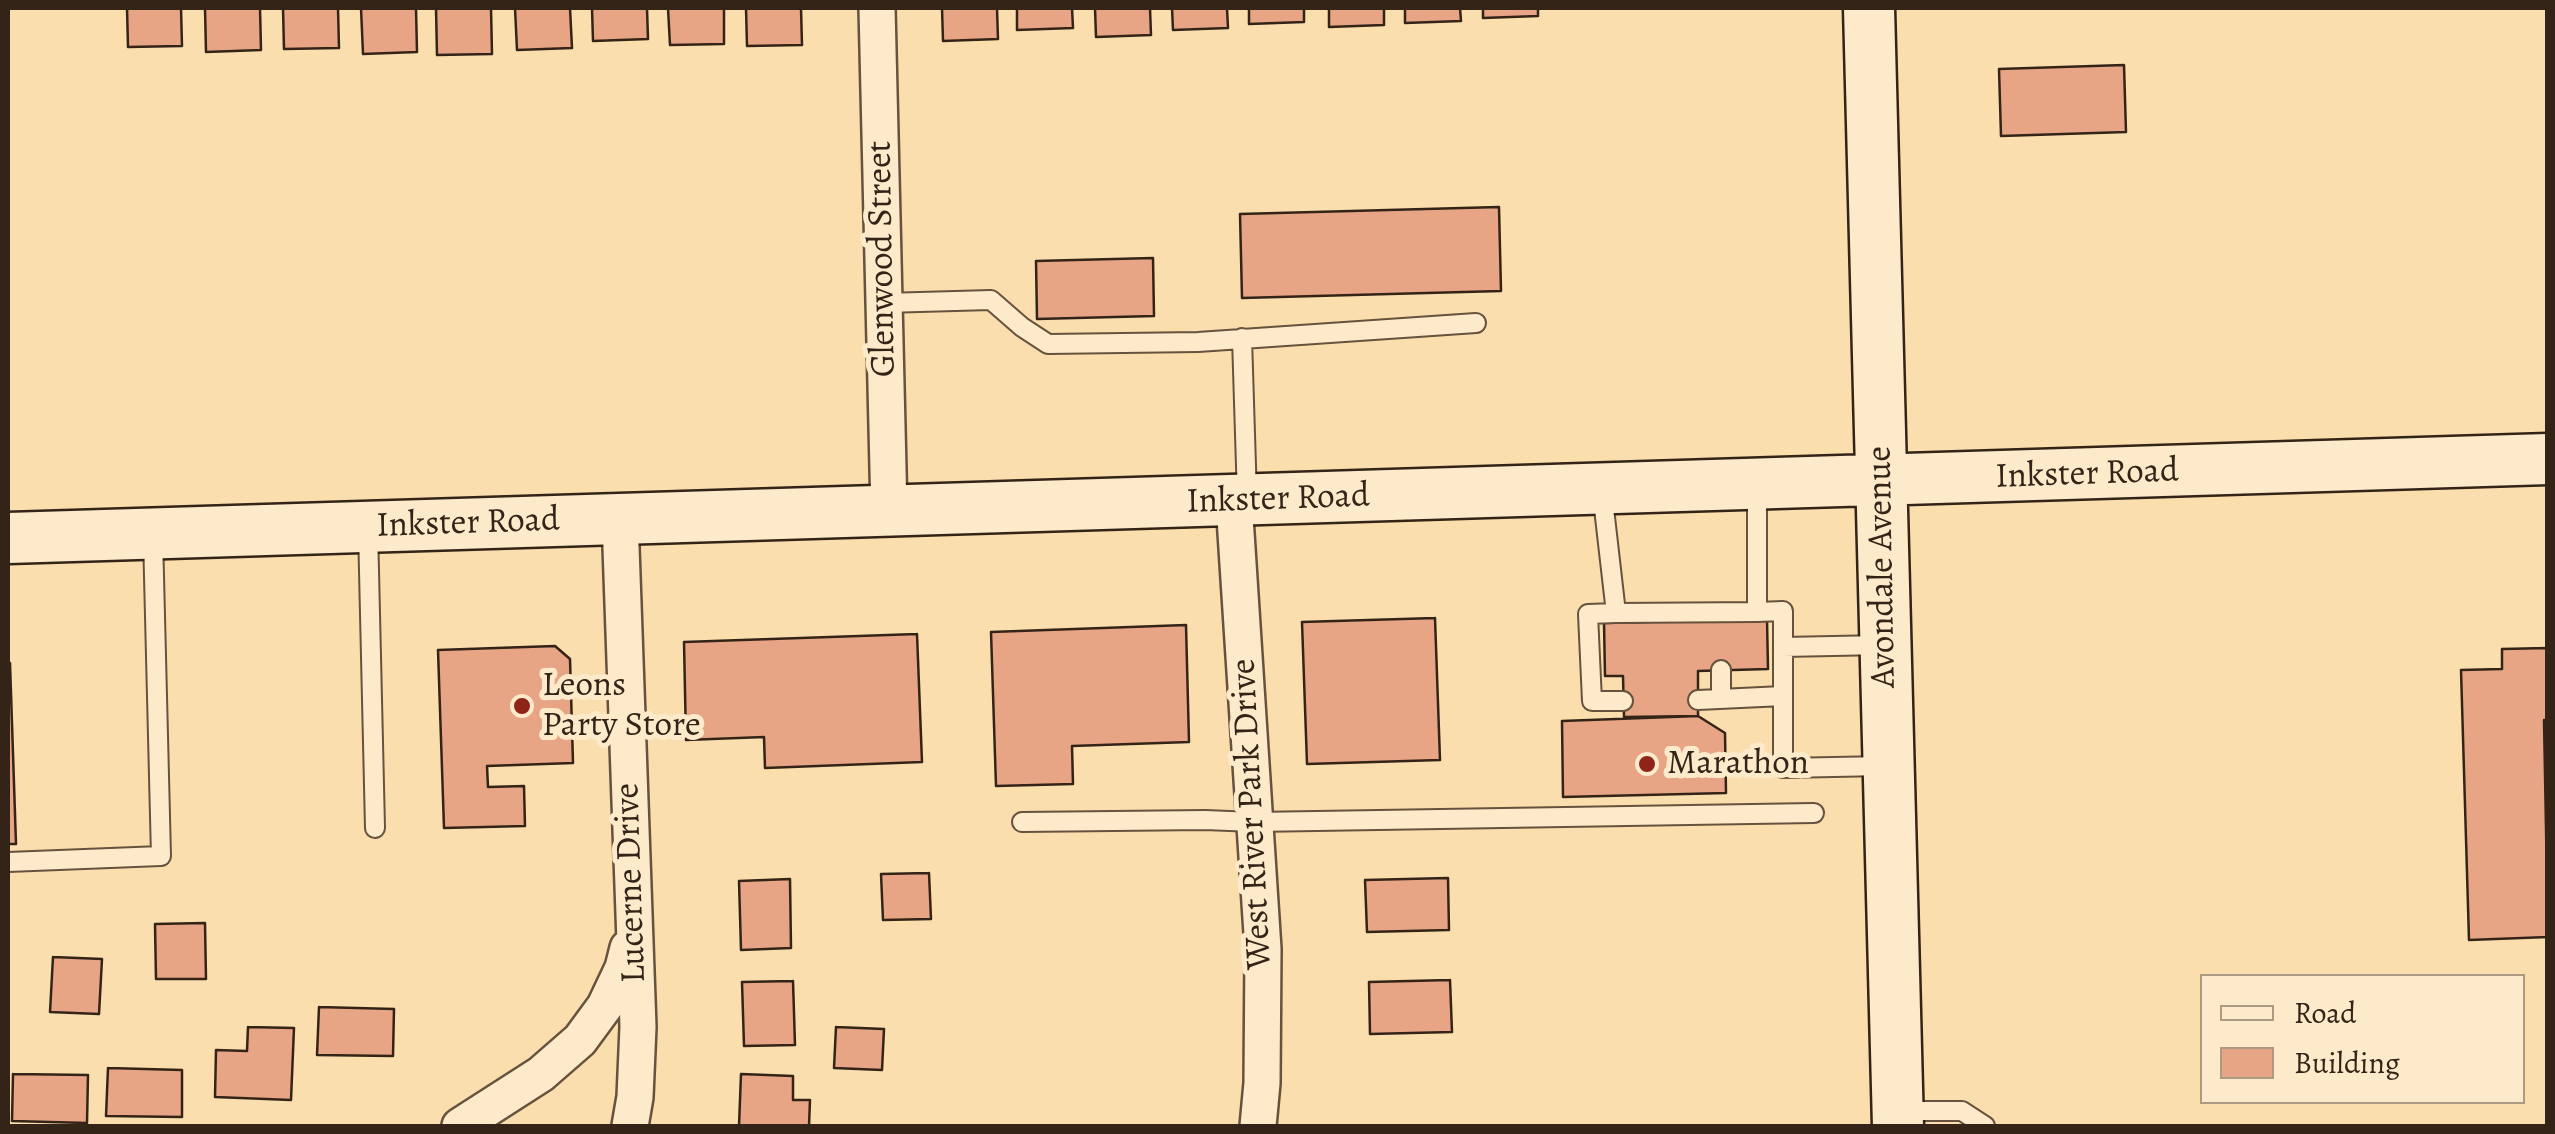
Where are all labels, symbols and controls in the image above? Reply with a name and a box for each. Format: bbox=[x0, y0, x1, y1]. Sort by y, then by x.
street label: Glenwood Street bbox=[860, 140, 906, 378]
street label: Avondale Avenue bbox=[1860, 446, 1906, 688]
street label: Inkster Road bbox=[1995, 451, 2179, 499]
street label: Inkster Road bbox=[1186, 476, 1370, 524]
street label: Inkster Road bbox=[376, 500, 560, 548]
street label: West River Park Drive bbox=[1224, 657, 1282, 971]
place label: Leons Party Store bbox=[542, 665, 701, 747]
marker: Leons Party Store bbox=[511, 695, 533, 717]
place label: Marathon bbox=[1667, 743, 1809, 785]
marker: Marathon bbox=[1636, 753, 1658, 775]
street label: Lucerne Drive bbox=[608, 782, 656, 984]
legend bbox=[2200, 974, 2525, 1104]
text: Road bbox=[2294, 993, 2356, 1033]
text: Building bbox=[2294, 1043, 2400, 1083]

